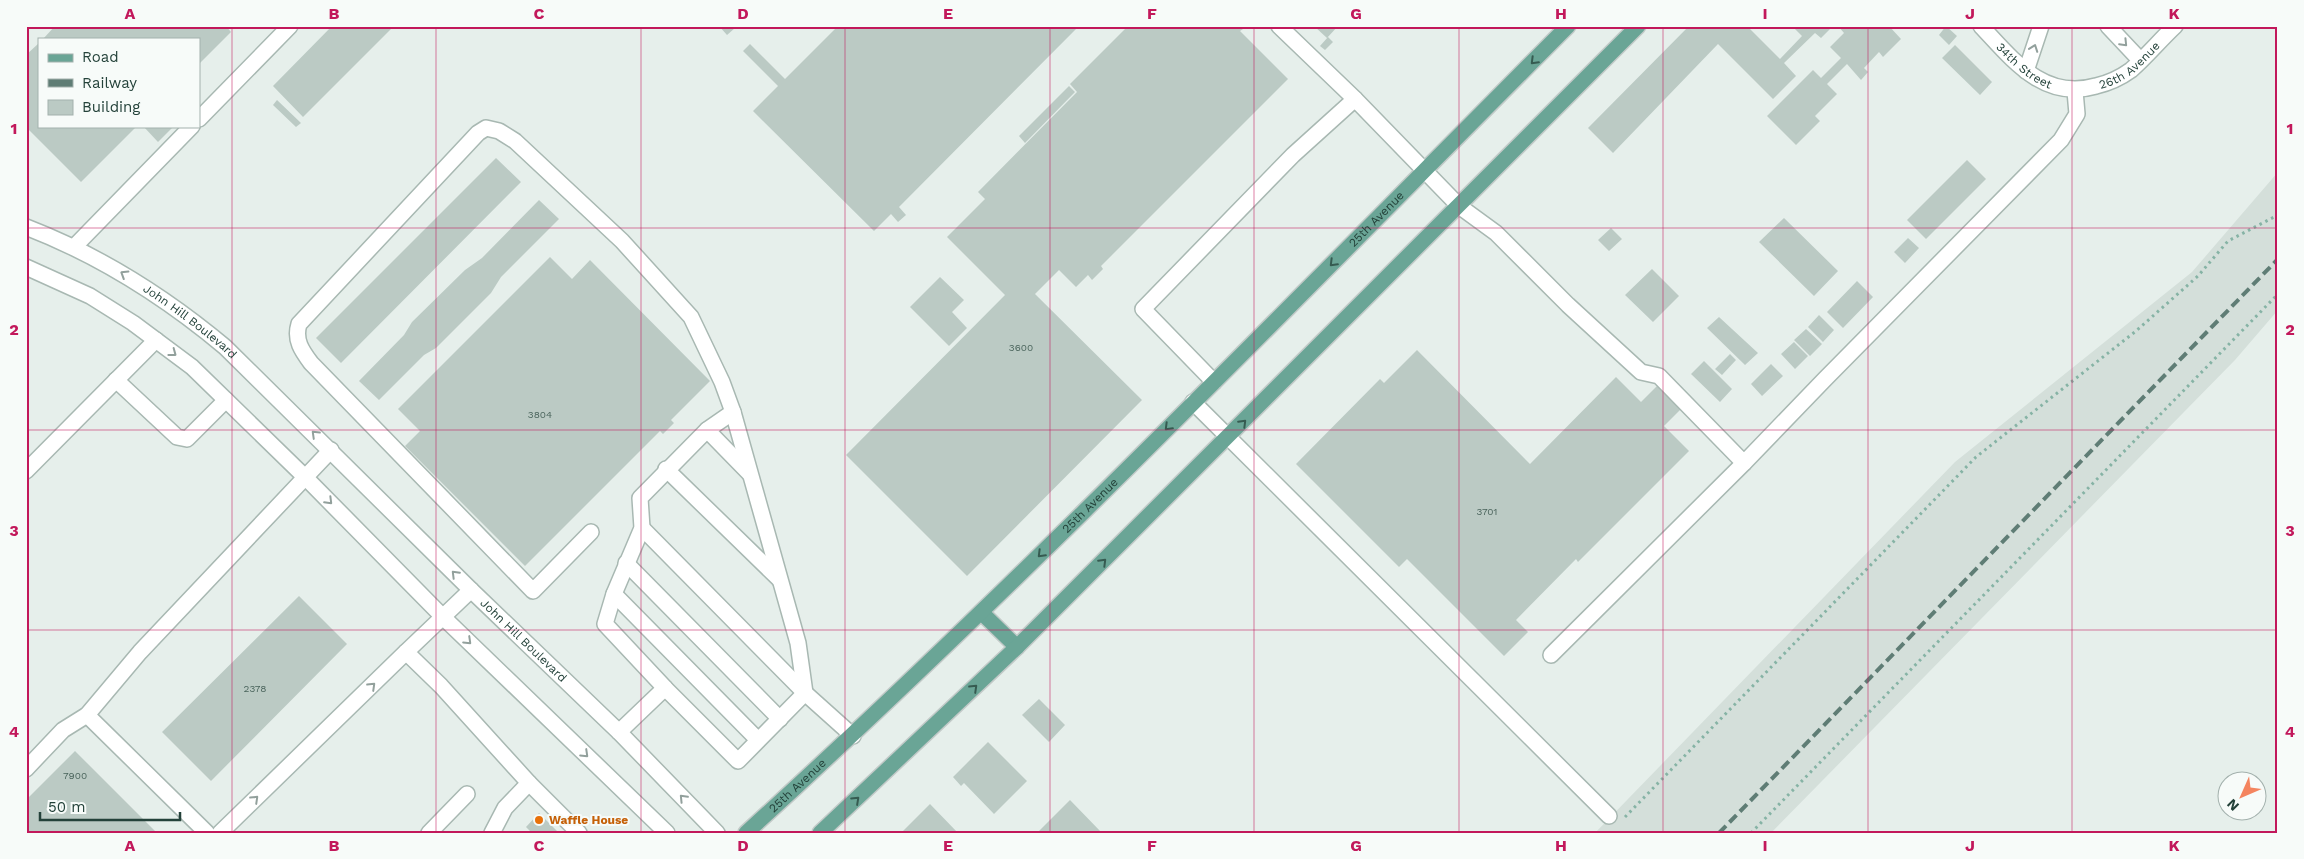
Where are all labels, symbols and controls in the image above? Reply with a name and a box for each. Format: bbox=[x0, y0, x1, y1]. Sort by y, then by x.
text: A bbox=[125, 4, 136, 23]
text: B bbox=[329, 4, 340, 23]
text: C bbox=[534, 4, 545, 23]
text: D bbox=[737, 4, 749, 23]
text: E bbox=[943, 4, 953, 23]
text: F bbox=[1147, 4, 1157, 23]
text: G bbox=[1350, 4, 1362, 23]
text: H bbox=[1555, 4, 1567, 23]
text: I bbox=[1762, 4, 1768, 23]
text: J bbox=[1965, 4, 1975, 23]
text: K bbox=[2168, 4, 2180, 23]
one-way arrow bbox=[2118, 37, 2127, 46]
legend bbox=[38, 38, 200, 128]
street label: 26th Avenue bbox=[2097, 39, 2163, 92]
street label: 34th Street bbox=[1993, 40, 2054, 92]
one-way arrow bbox=[2028, 45, 2038, 53]
text: Road bbox=[82, 48, 119, 66]
one-way arrow bbox=[1531, 55, 1540, 64]
text: Railway bbox=[82, 74, 137, 92]
text: Building bbox=[82, 98, 140, 116]
text: 1 bbox=[11, 119, 17, 138]
text: 1 bbox=[2287, 119, 2293, 138]
street label: 25th Avenue bbox=[1346, 188, 1407, 250]
one-way arrow bbox=[1329, 257, 1338, 266]
one-way arrow bbox=[121, 270, 130, 280]
street label: John Hill Boulevard bbox=[141, 281, 240, 361]
text: 2 bbox=[9, 320, 19, 339]
text: 2 bbox=[2285, 320, 2295, 339]
house number: 3600 bbox=[1009, 342, 1033, 353]
one-way arrow bbox=[167, 348, 176, 356]
house number: 3804 bbox=[528, 409, 552, 420]
one-way arrow bbox=[1237, 420, 1246, 429]
one-way arrow bbox=[1165, 421, 1174, 430]
one-way arrow bbox=[312, 431, 321, 440]
street label: 25th Avenue bbox=[1059, 475, 1121, 536]
one-way arrow bbox=[323, 496, 332, 505]
house number: 3701 bbox=[1477, 506, 1497, 517]
text: 3 bbox=[9, 521, 19, 540]
text: 3 bbox=[2285, 521, 2295, 540]
one-way arrow bbox=[1038, 548, 1047, 557]
one-way arrow bbox=[1097, 559, 1106, 568]
one-way arrow bbox=[452, 570, 461, 579]
street label: John Hill Boulevard bbox=[478, 596, 569, 685]
one-way arrow bbox=[463, 635, 472, 644]
house number: 2378 bbox=[244, 683, 266, 694]
one-way arrow bbox=[366, 683, 375, 692]
one-way arrow bbox=[968, 685, 977, 694]
text: 4 bbox=[9, 722, 19, 741]
text: 4 bbox=[2285, 722, 2295, 741]
one-way arrow bbox=[580, 748, 589, 757]
street label: 25th Avenue bbox=[766, 756, 829, 815]
house number: 7900 bbox=[63, 770, 87, 781]
north arrow bbox=[2216, 772, 2266, 822]
scale bar bbox=[40, 789, 180, 821]
one-way arrow bbox=[680, 794, 689, 803]
one-way arrow bbox=[249, 796, 258, 805]
text: N bbox=[2223, 796, 2242, 815]
one-way arrow bbox=[850, 797, 859, 806]
text: 50 m bbox=[48, 798, 85, 816]
place label: Waffle House bbox=[549, 813, 628, 827]
marker: Waffle House bbox=[533, 814, 545, 826]
text: A bbox=[125, 836, 136, 855]
text: B bbox=[329, 836, 340, 855]
text: C bbox=[534, 836, 545, 855]
text: D bbox=[737, 836, 749, 855]
text: E bbox=[943, 836, 953, 855]
text: F bbox=[1147, 836, 1157, 855]
text: G bbox=[1350, 836, 1362, 855]
text: H bbox=[1555, 836, 1567, 855]
text: I bbox=[1762, 836, 1768, 855]
text: J bbox=[1965, 836, 1975, 855]
text: K bbox=[2168, 836, 2180, 855]

